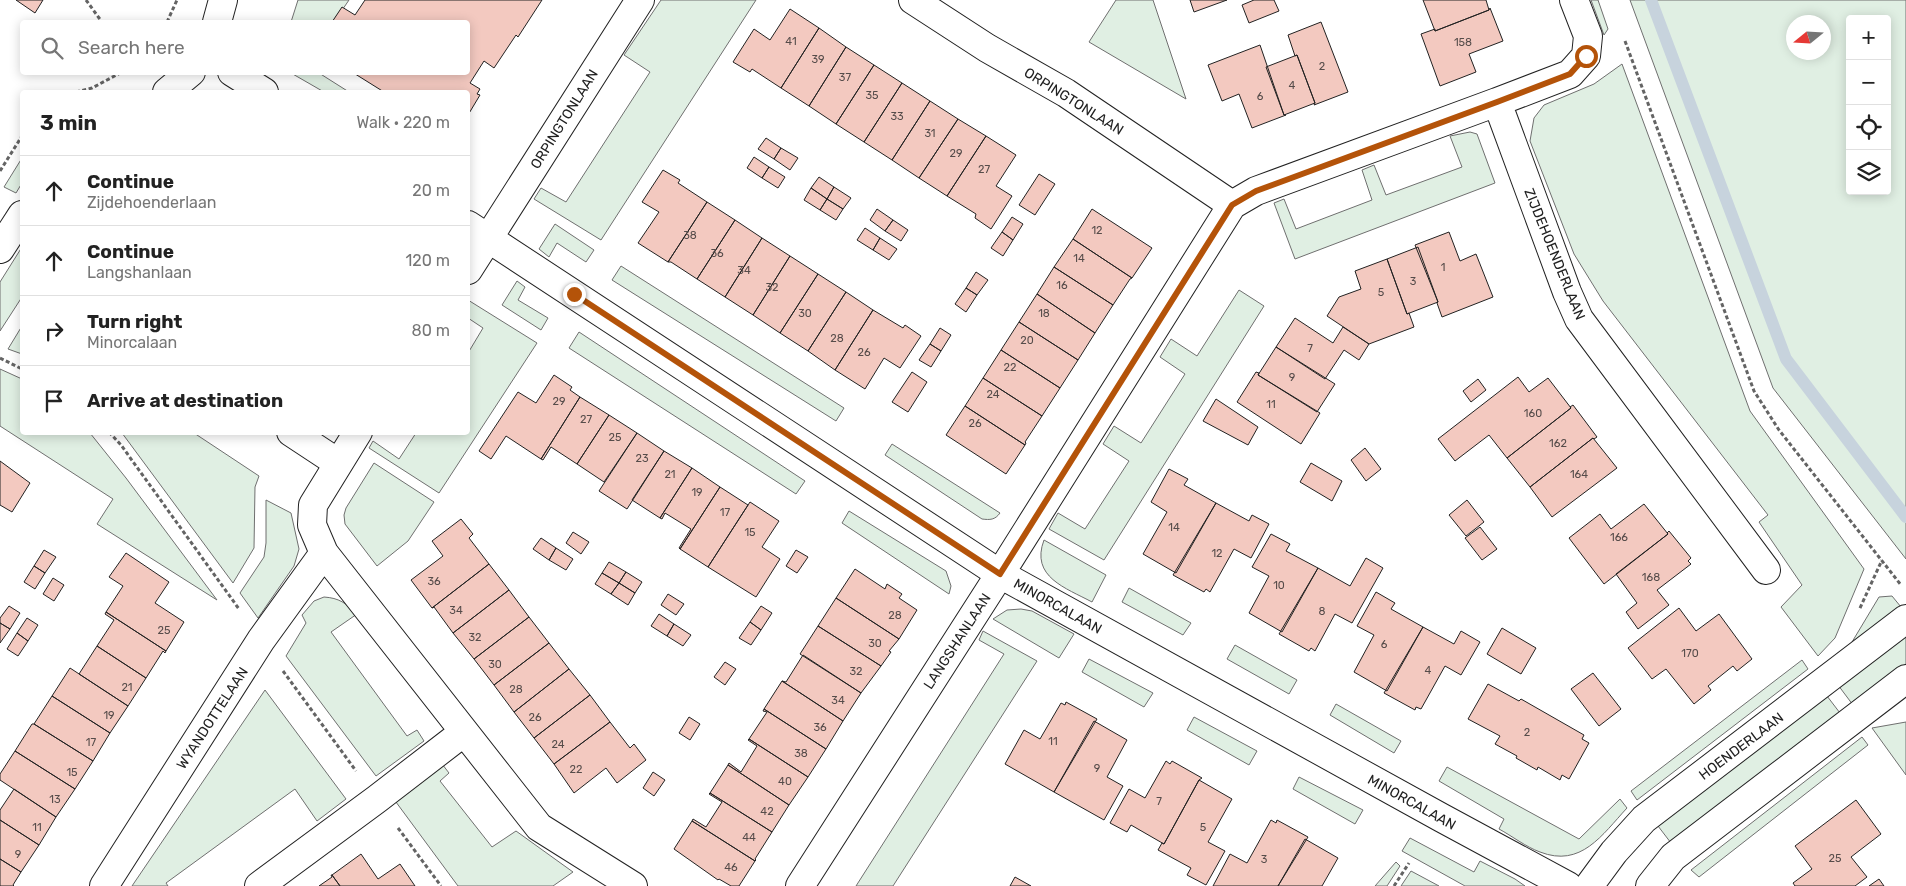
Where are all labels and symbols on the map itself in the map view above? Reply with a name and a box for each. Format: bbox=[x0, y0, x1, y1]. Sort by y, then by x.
north arrow bbox=[1786, 15, 1831, 60]
house number: 41 bbox=[785, 35, 797, 48]
house number: 158 bbox=[1454, 36, 1472, 49]
route start bbox=[1575, 45, 1598, 68]
house number: 39 bbox=[811, 53, 825, 66]
house number: 2 bbox=[1319, 60, 1325, 73]
street label: ORPINGTONLAAN bbox=[1021, 64, 1127, 139]
street label: ORPINGTONLAAN bbox=[527, 66, 602, 172]
house number: 37 bbox=[839, 71, 851, 84]
house number: 4 bbox=[1289, 79, 1296, 92]
house number: 35 bbox=[865, 89, 879, 102]
house number: 6 bbox=[1257, 90, 1264, 103]
house number: 33 bbox=[890, 110, 904, 123]
house number: 31 bbox=[924, 127, 936, 140]
house number: 29 bbox=[950, 147, 962, 160]
house number: 27 bbox=[978, 163, 990, 176]
street label: ZIJDEHOENDERLAAN bbox=[1520, 186, 1589, 323]
house number: 12 bbox=[1091, 224, 1103, 237]
house number: 38 bbox=[683, 229, 697, 242]
house number: 36 bbox=[710, 247, 724, 260]
house number: 14 bbox=[1073, 252, 1085, 265]
house number: 1 bbox=[1441, 261, 1445, 274]
house number: 34 bbox=[737, 264, 751, 277]
house number: 3 bbox=[1410, 275, 1417, 288]
house number: 16 bbox=[1056, 279, 1068, 292]
house number: 32 bbox=[765, 281, 779, 294]
route end bbox=[563, 283, 586, 306]
house number: 5 bbox=[1378, 286, 1385, 299]
house number: 30 bbox=[798, 307, 812, 320]
house number: 18 bbox=[1038, 307, 1050, 320]
house number: 28 bbox=[830, 332, 844, 345]
house number: 20 bbox=[1020, 334, 1034, 347]
house number: 7 bbox=[1307, 342, 1313, 355]
house number: 26 bbox=[857, 346, 871, 359]
house number: 22 bbox=[1004, 361, 1016, 374]
house number: 9 bbox=[1289, 371, 1295, 384]
house number: 24 bbox=[986, 388, 1000, 401]
house number: 29 bbox=[553, 395, 565, 408]
house number: 11 bbox=[1266, 398, 1276, 411]
house number: 160 bbox=[1524, 407, 1542, 420]
house number: 27 bbox=[580, 413, 592, 426]
house number: 26 bbox=[968, 417, 982, 430]
house number: 25 bbox=[609, 431, 622, 444]
house number: 162 bbox=[1549, 437, 1567, 450]
house number: 23 bbox=[635, 452, 649, 465]
house number: 21 bbox=[664, 468, 676, 481]
house number: 164 bbox=[1570, 468, 1588, 481]
house number: 19 bbox=[691, 486, 703, 499]
house number: 17 bbox=[720, 506, 731, 519]
house number: 14 bbox=[1168, 521, 1180, 534]
house number: 15 bbox=[744, 526, 756, 539]
house number: 166 bbox=[1610, 531, 1628, 544]
house number: 12 bbox=[1211, 547, 1223, 560]
house number: 168 bbox=[1642, 571, 1660, 584]
house number: 36 bbox=[427, 575, 441, 588]
street label: MINORCALAAN bbox=[1011, 575, 1105, 638]
house number: 10 bbox=[1273, 579, 1285, 592]
street label: LANGSHANLAAN bbox=[920, 590, 995, 692]
house number: 34 bbox=[449, 604, 463, 617]
house number: 8 bbox=[1319, 605, 1326, 618]
house number: 28 bbox=[888, 609, 902, 622]
house number: 25 bbox=[158, 624, 171, 637]
house number: 32 bbox=[468, 631, 482, 644]
house number: 30 bbox=[868, 637, 882, 650]
house number: 6 bbox=[1381, 638, 1388, 651]
house number: 170 bbox=[1681, 647, 1699, 660]
house number: 30 bbox=[488, 658, 502, 671]
street label: WYANDOTTELAAN bbox=[173, 664, 252, 773]
house number: 4 bbox=[1425, 664, 1432, 677]
house number: 32 bbox=[849, 665, 863, 678]
house number: 21 bbox=[121, 681, 133, 694]
house number: 28 bbox=[509, 683, 523, 696]
house number: 34 bbox=[831, 694, 845, 707]
house number: 19 bbox=[103, 709, 115, 722]
street label: HOENDERLAAN bbox=[1696, 709, 1787, 784]
house number: 26 bbox=[528, 711, 542, 724]
house number: 36 bbox=[813, 721, 827, 734]
house number: 2 bbox=[1524, 726, 1530, 739]
house number: 11 bbox=[1048, 735, 1058, 748]
house number: 17 bbox=[86, 736, 97, 749]
house number: 24 bbox=[551, 738, 565, 751]
house number: 38 bbox=[794, 747, 808, 760]
house number: 9 bbox=[1094, 762, 1100, 775]
house number: 22 bbox=[570, 763, 582, 776]
house number: 15 bbox=[66, 766, 78, 779]
street label: MINORCALAAN bbox=[1365, 771, 1459, 834]
house number: 40 bbox=[778, 775, 792, 788]
house number: 13 bbox=[49, 793, 61, 806]
house number: 7 bbox=[1156, 795, 1162, 808]
house number: 42 bbox=[760, 805, 774, 818]
house number: 11 bbox=[32, 821, 42, 834]
house number: 5 bbox=[1200, 821, 1207, 834]
house number: 44 bbox=[742, 831, 756, 844]
house number: 9 bbox=[15, 848, 21, 861]
house number: 25 bbox=[1829, 852, 1842, 865]
house number: 3 bbox=[1261, 853, 1268, 866]
house number: 46 bbox=[724, 861, 738, 874]

